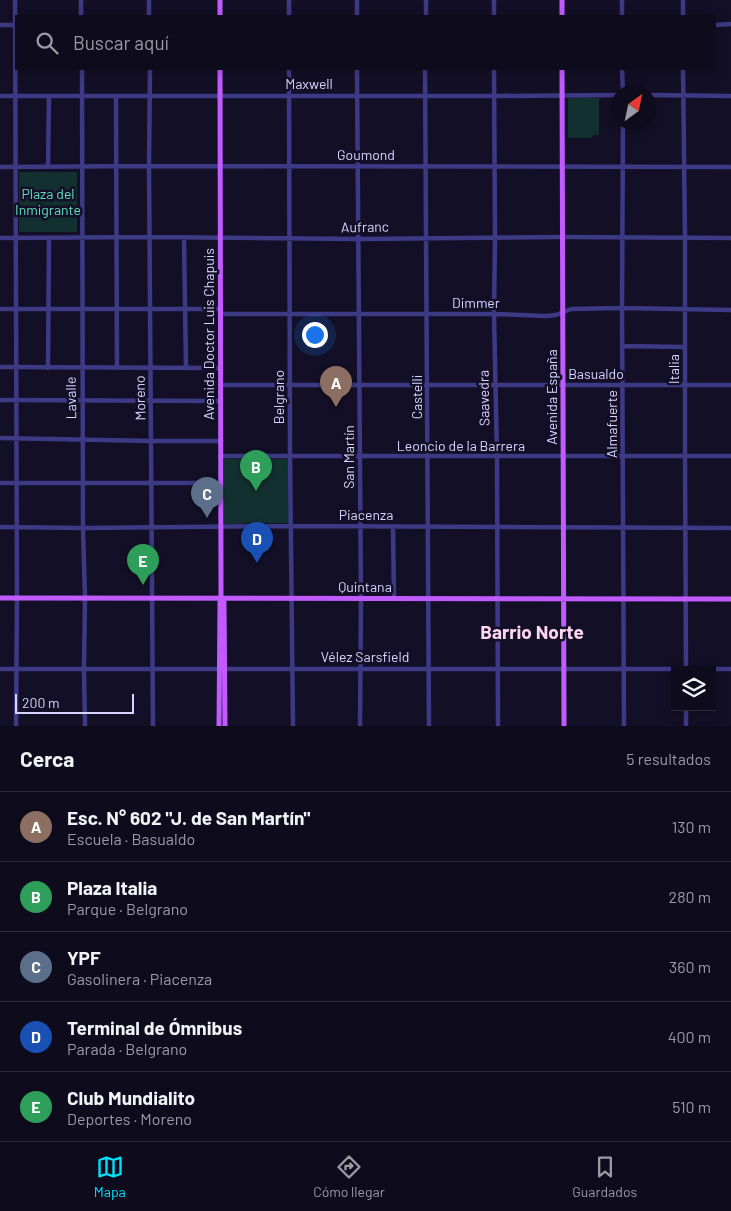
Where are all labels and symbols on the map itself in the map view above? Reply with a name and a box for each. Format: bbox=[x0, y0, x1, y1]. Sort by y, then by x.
street label: Maxwell bbox=[285, 75, 333, 92]
north arrow bbox=[611, 85, 656, 130]
street label: Goumond bbox=[337, 146, 395, 163]
park label: Plaza del Inmigrante bbox=[15, 185, 81, 218]
street label: Aufranc bbox=[341, 218, 389, 235]
street label: Avenida Doctor Luis Chapuis bbox=[200, 248, 217, 420]
street label: Dimmer bbox=[452, 294, 500, 311]
your location bbox=[302, 322, 328, 348]
street label: Avenida España bbox=[543, 349, 560, 445]
street label: Italia bbox=[665, 354, 682, 384]
street label: Basualdo bbox=[568, 365, 624, 382]
pin: A bbox=[320, 366, 352, 407]
street label: Belgrano bbox=[270, 370, 287, 424]
street label: Saavedra bbox=[475, 370, 492, 426]
street label: Moreno bbox=[131, 375, 148, 421]
street label: Castelli bbox=[408, 375, 425, 419]
street label: Lavalle bbox=[62, 377, 79, 419]
street label: Almafuerte bbox=[603, 390, 620, 458]
street label: San Martín bbox=[340, 425, 357, 489]
street label: Leoncio de la Barrera bbox=[397, 437, 525, 454]
pin: B bbox=[240, 450, 272, 491]
pin: C bbox=[191, 477, 223, 518]
street label: Piacenza bbox=[339, 506, 393, 523]
pin: D bbox=[241, 522, 273, 563]
pin: E bbox=[127, 544, 159, 585]
street label: Quintana bbox=[338, 578, 392, 595]
district label: Barrio Norte bbox=[480, 620, 584, 643]
street label: Vélez Sarsfield bbox=[321, 648, 409, 665]
scale bar bbox=[15, 691, 134, 714]

